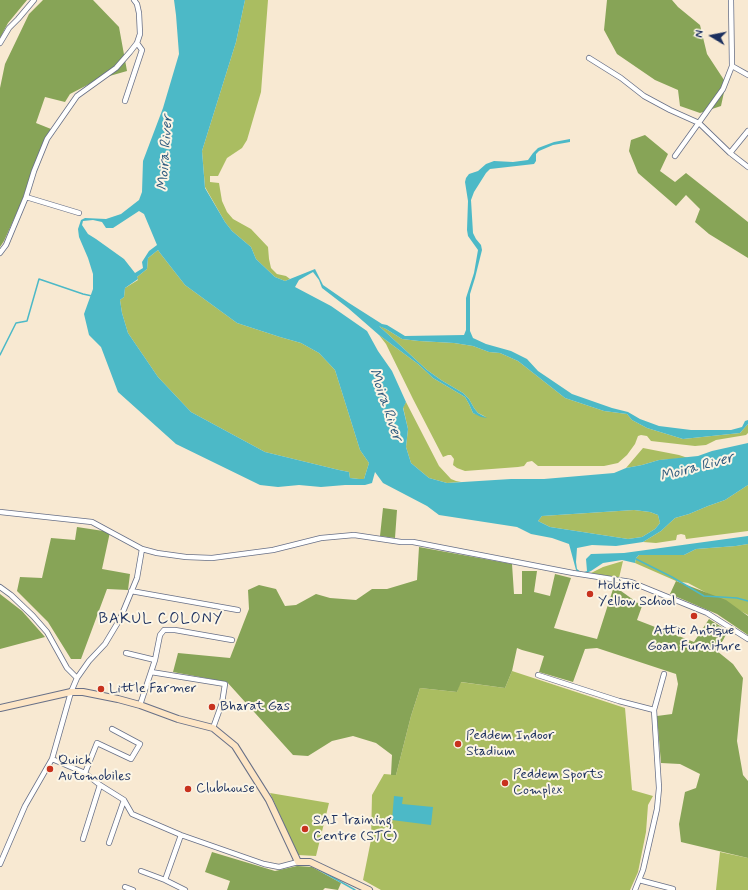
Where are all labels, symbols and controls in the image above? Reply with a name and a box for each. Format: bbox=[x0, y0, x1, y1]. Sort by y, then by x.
north arrow bbox=[692, 16, 732, 56]
text: N bbox=[693, 29, 708, 39]
water label: Moira River bbox=[154, 115, 178, 191]
water label: Moira River bbox=[364, 366, 406, 444]
water label: Moira River bbox=[658, 450, 736, 486]
place label: Holistic Yellow School bbox=[598, 578, 676, 610]
marker: Holistic Yellow School bbox=[585, 589, 595, 599]
district label: BAKUL COLONY bbox=[100, 611, 222, 629]
marker: Attic Antique Goan Furniture bbox=[689, 611, 699, 621]
place label: Attic Antique Goan Furniture bbox=[647, 623, 741, 656]
place label: Little Farmer bbox=[109, 681, 197, 697]
marker: Little Farmer bbox=[96, 684, 106, 694]
place label: Bharat Gas bbox=[220, 699, 290, 715]
marker: Bharat Gas bbox=[207, 702, 217, 712]
place label: Peddem Indoor Stadium bbox=[466, 728, 554, 760]
marker: Peddem Indoor Stadium bbox=[453, 739, 463, 749]
place label: Quick Automobiles bbox=[58, 753, 131, 786]
marker: Quick Automobiles bbox=[45, 764, 55, 774]
place label: Peddem Sports Complex bbox=[513, 767, 603, 800]
marker: Peddem Sports Complex bbox=[500, 778, 510, 788]
place label: Clubhouse bbox=[196, 781, 255, 797]
marker: Clubhouse bbox=[183, 784, 193, 794]
place label: SAI Training Centre (STC) bbox=[313, 813, 397, 846]
marker: SAI Training Centre (STC) bbox=[300, 824, 310, 834]

